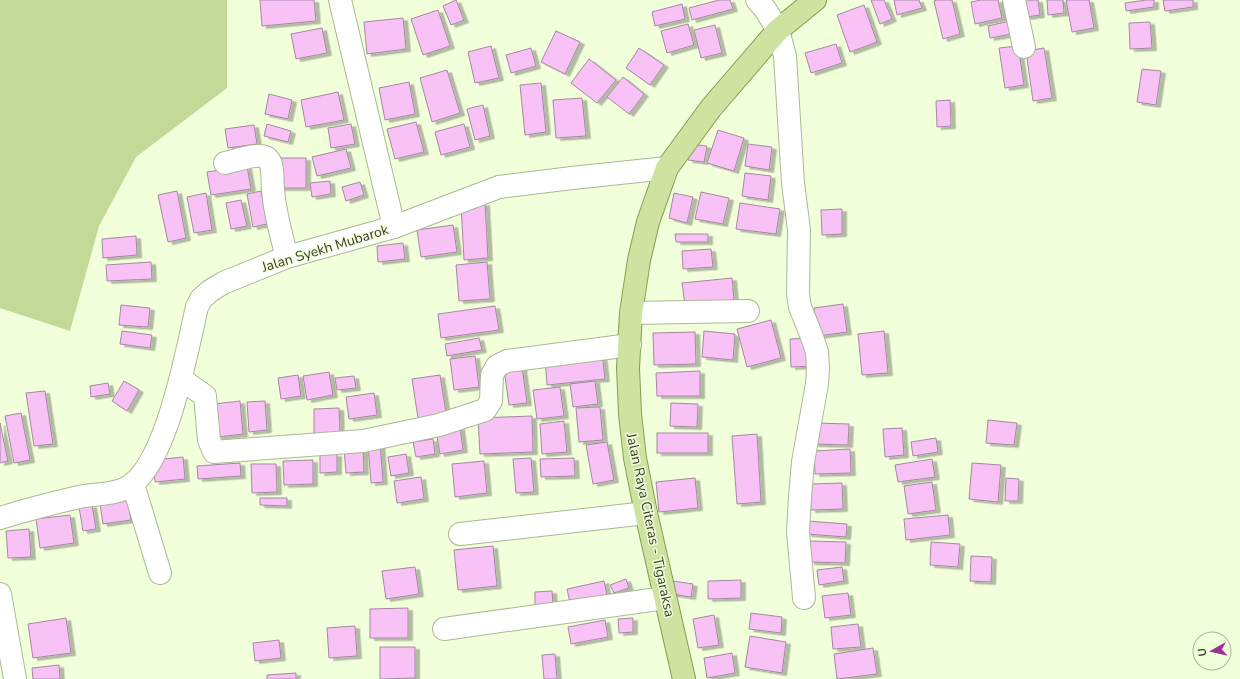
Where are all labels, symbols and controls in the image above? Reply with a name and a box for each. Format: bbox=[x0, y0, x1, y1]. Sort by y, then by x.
street label: Jalan Syekh Mubarok bbox=[258, 220, 392, 277]
street label: Jalan Raya Citeras - Tigaraksa bbox=[621, 430, 679, 619]
north arrow bbox=[1192, 631, 1232, 671]
text: U bbox=[1195, 647, 1211, 657]

